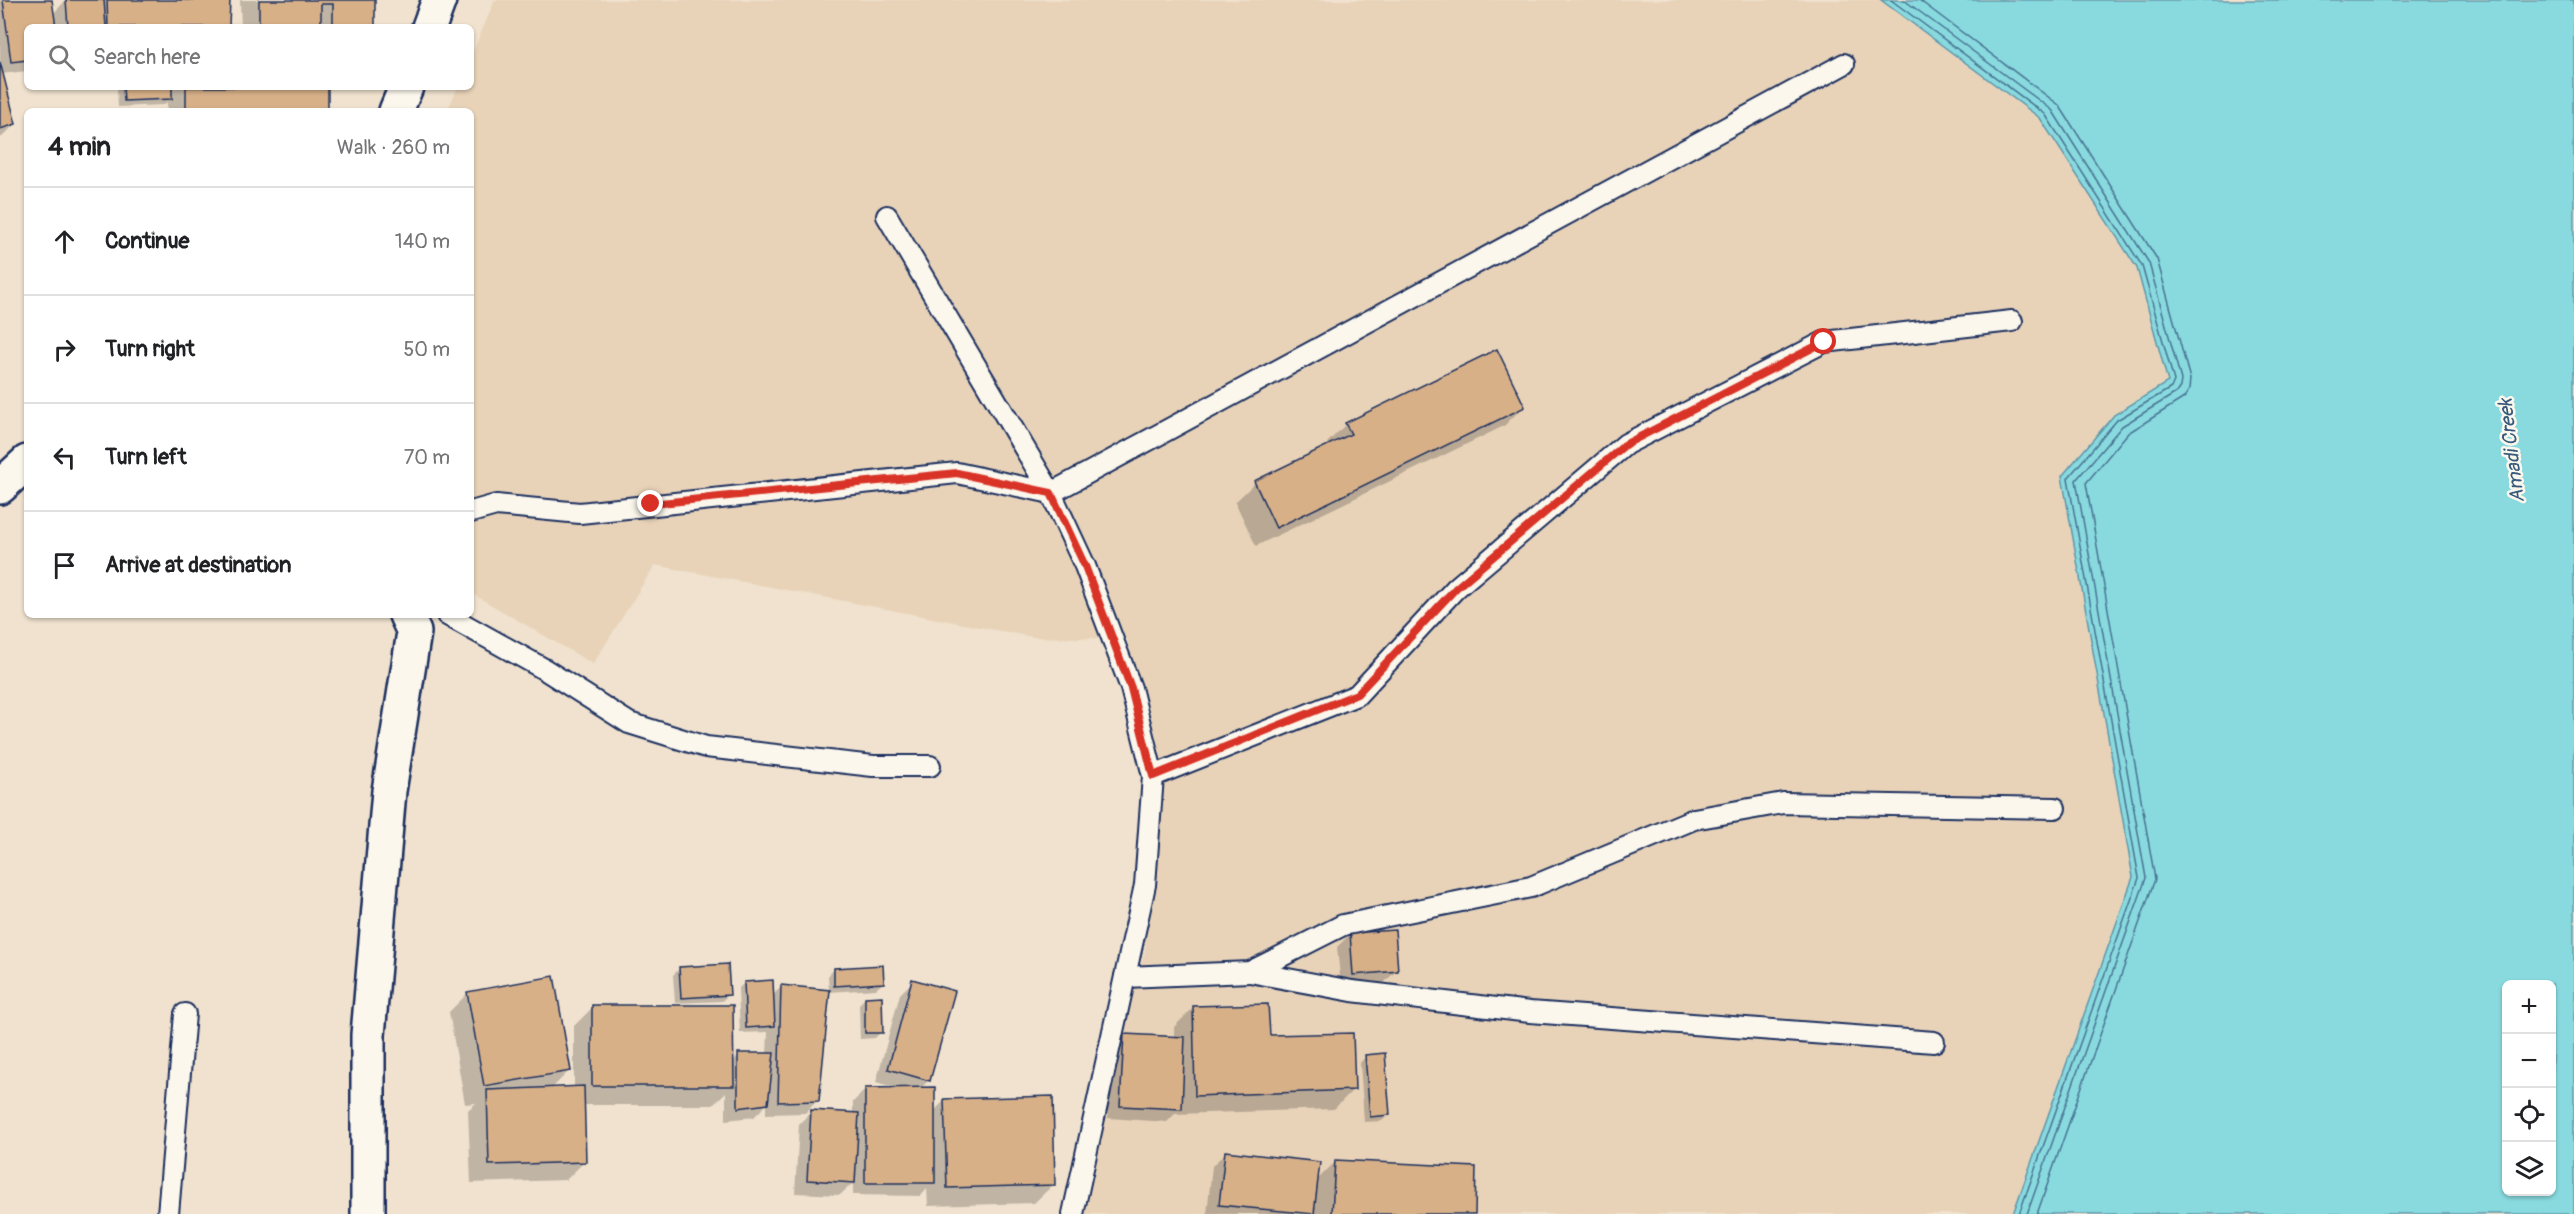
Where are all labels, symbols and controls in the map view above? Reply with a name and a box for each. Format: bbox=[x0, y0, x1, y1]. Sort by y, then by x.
search box bbox=[24, 24, 474, 90]
icon: search bbox=[45, 41, 78, 74]
text: Search here bbox=[93, 43, 200, 71]
text: 4 min bbox=[48, 131, 111, 163]
text: Walk · 260 m bbox=[337, 135, 450, 160]
icon: ahead bbox=[48, 225, 81, 258]
text: Continue bbox=[105, 227, 189, 255]
text: 140 m bbox=[395, 229, 450, 254]
route start bbox=[1810, 328, 1836, 354]
icon: right bbox=[48, 333, 81, 366]
text: Turn right bbox=[105, 335, 195, 363]
text: 50 m bbox=[403, 337, 450, 362]
water label: Amadi Creek bbox=[2493, 396, 2530, 504]
icon: left bbox=[48, 441, 81, 474]
text: Turn left bbox=[105, 443, 187, 471]
text: 70 m bbox=[404, 445, 450, 470]
route end bbox=[637, 490, 663, 516]
icon: arrive bbox=[48, 549, 81, 582]
text: Arrive at destination bbox=[105, 551, 291, 579]
map controls bbox=[2502, 980, 2556, 1196]
button: + bbox=[2502, 980, 2556, 1034]
button: − bbox=[2502, 1034, 2556, 1088]
button: locate bbox=[2502, 1088, 2556, 1142]
button: layers bbox=[2502, 1142, 2556, 1196]

